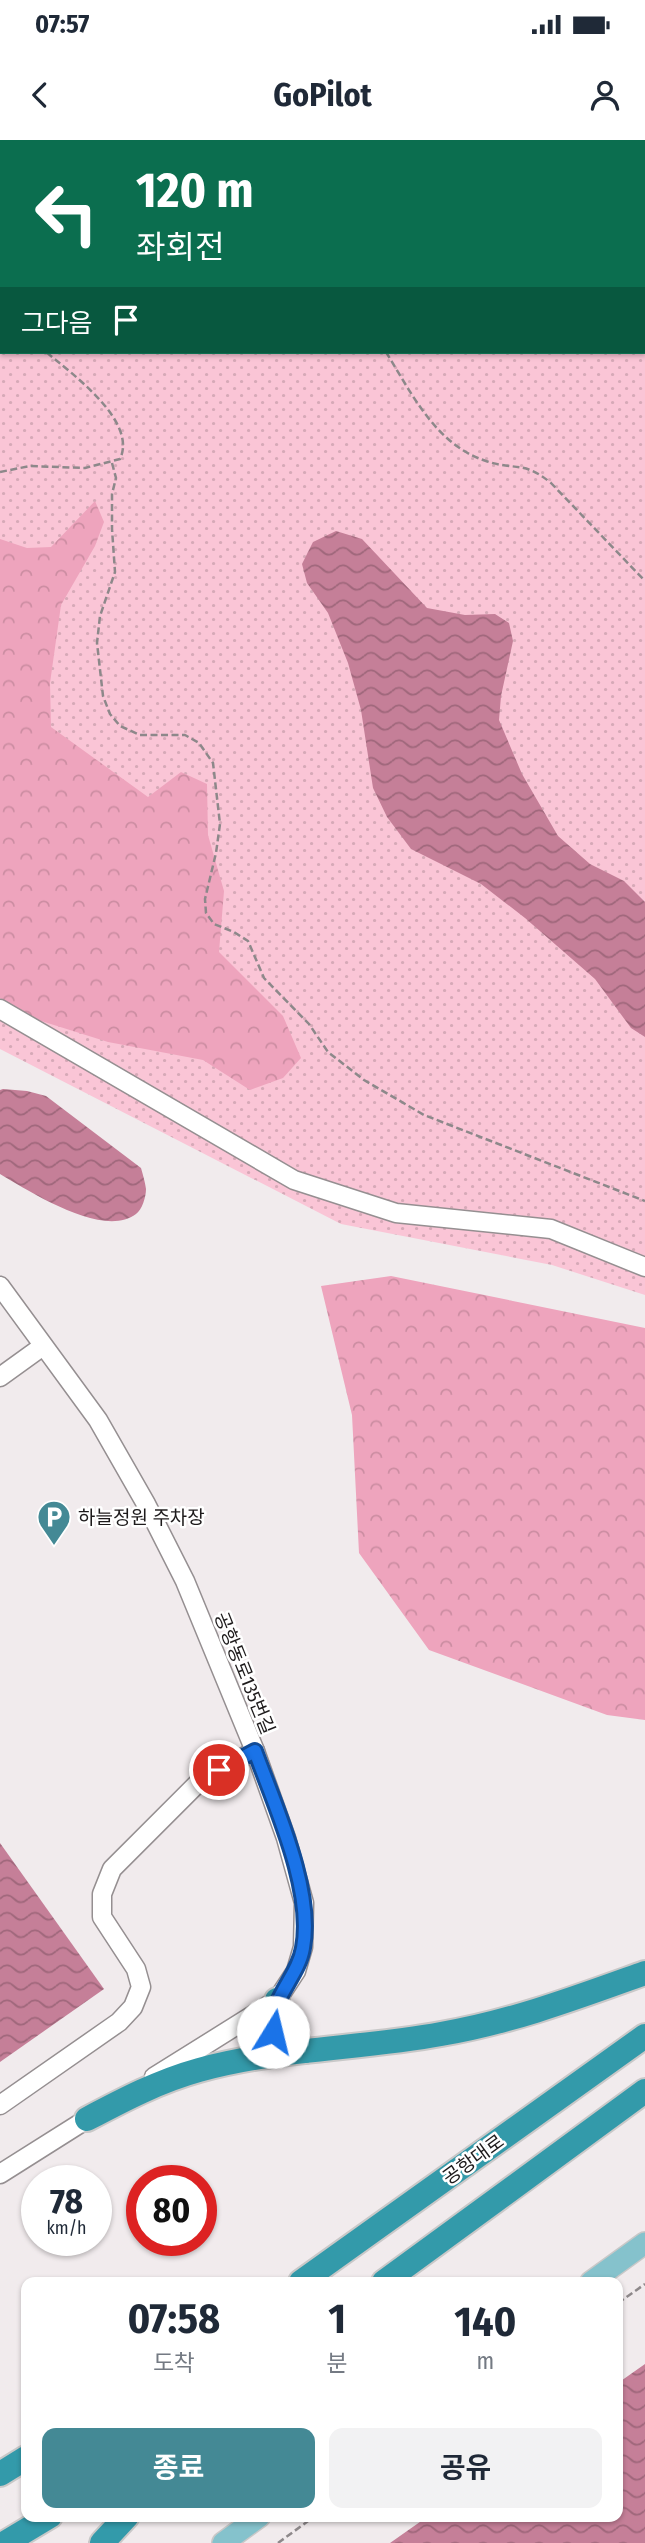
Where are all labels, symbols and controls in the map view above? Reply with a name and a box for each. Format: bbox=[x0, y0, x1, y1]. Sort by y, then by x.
text: 07:57 bbox=[35, 9, 89, 40]
icon: back bbox=[21, 76, 59, 114]
text: GoPilot bbox=[273, 76, 372, 114]
icon: person bbox=[586, 76, 624, 114]
text: 120 m bbox=[136, 161, 254, 220]
icon: left bbox=[21, 168, 112, 259]
text: 좌회전 bbox=[136, 228, 224, 266]
icon: arrive bbox=[107, 301, 145, 339]
text: 그다음 bbox=[21, 308, 93, 339]
parking icon: 하늘정원 주차장 bbox=[35, 1498, 73, 1547]
place label: 하늘정원 주차장 bbox=[78, 1506, 205, 1529]
street label: 공항동로135번길 bbox=[210, 1609, 279, 1738]
pin bbox=[189, 1740, 249, 1800]
icon: arrive bbox=[200, 1751, 238, 1789]
position arrow bbox=[236, 1995, 310, 2069]
street label: 공항대로 bbox=[438, 2130, 508, 2189]
speed limit sign: 80 bbox=[126, 2165, 217, 2256]
text: 78 bbox=[50, 2180, 83, 2222]
text: km/h bbox=[46, 2217, 87, 2239]
text: 07:58 bbox=[127, 2294, 220, 2344]
text: 1 bbox=[328, 2294, 346, 2344]
text: 140 bbox=[454, 2297, 517, 2347]
text: m bbox=[477, 2347, 494, 2375]
text: 도착 bbox=[153, 2349, 195, 2377]
text: 분 bbox=[327, 2349, 348, 2377]
button: 종료 bbox=[42, 2428, 315, 2508]
button: 공유 bbox=[329, 2428, 602, 2508]

